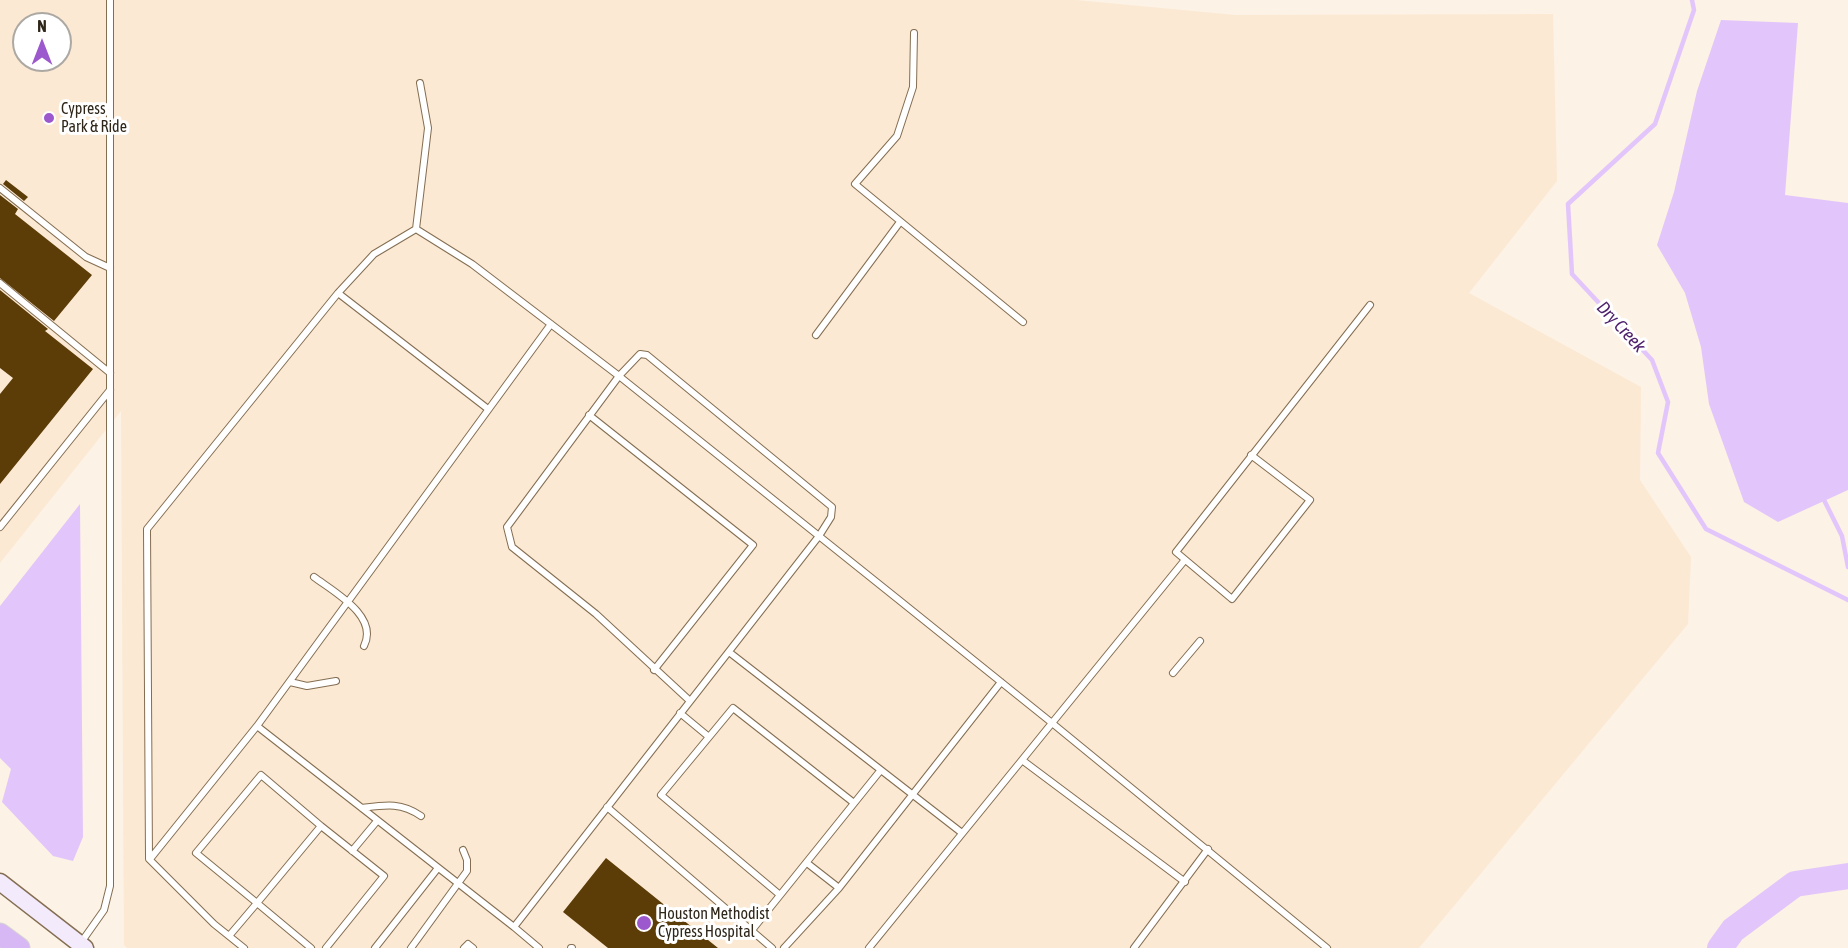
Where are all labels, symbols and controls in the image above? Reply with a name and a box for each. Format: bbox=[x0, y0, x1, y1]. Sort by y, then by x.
north arrow bbox=[12, 12, 72, 72]
text: N bbox=[37, 17, 47, 35]
place label: Cypress Park & Ride bbox=[61, 99, 127, 137]
marker: Cypress Park & Ride bbox=[42, 111, 56, 125]
water label: Dry Creek bbox=[1592, 297, 1650, 357]
place label: Houston Methodist Cypress Hospital bbox=[658, 904, 770, 942]
marker: Houston Methodist Cypress Hospital bbox=[635, 914, 653, 932]

